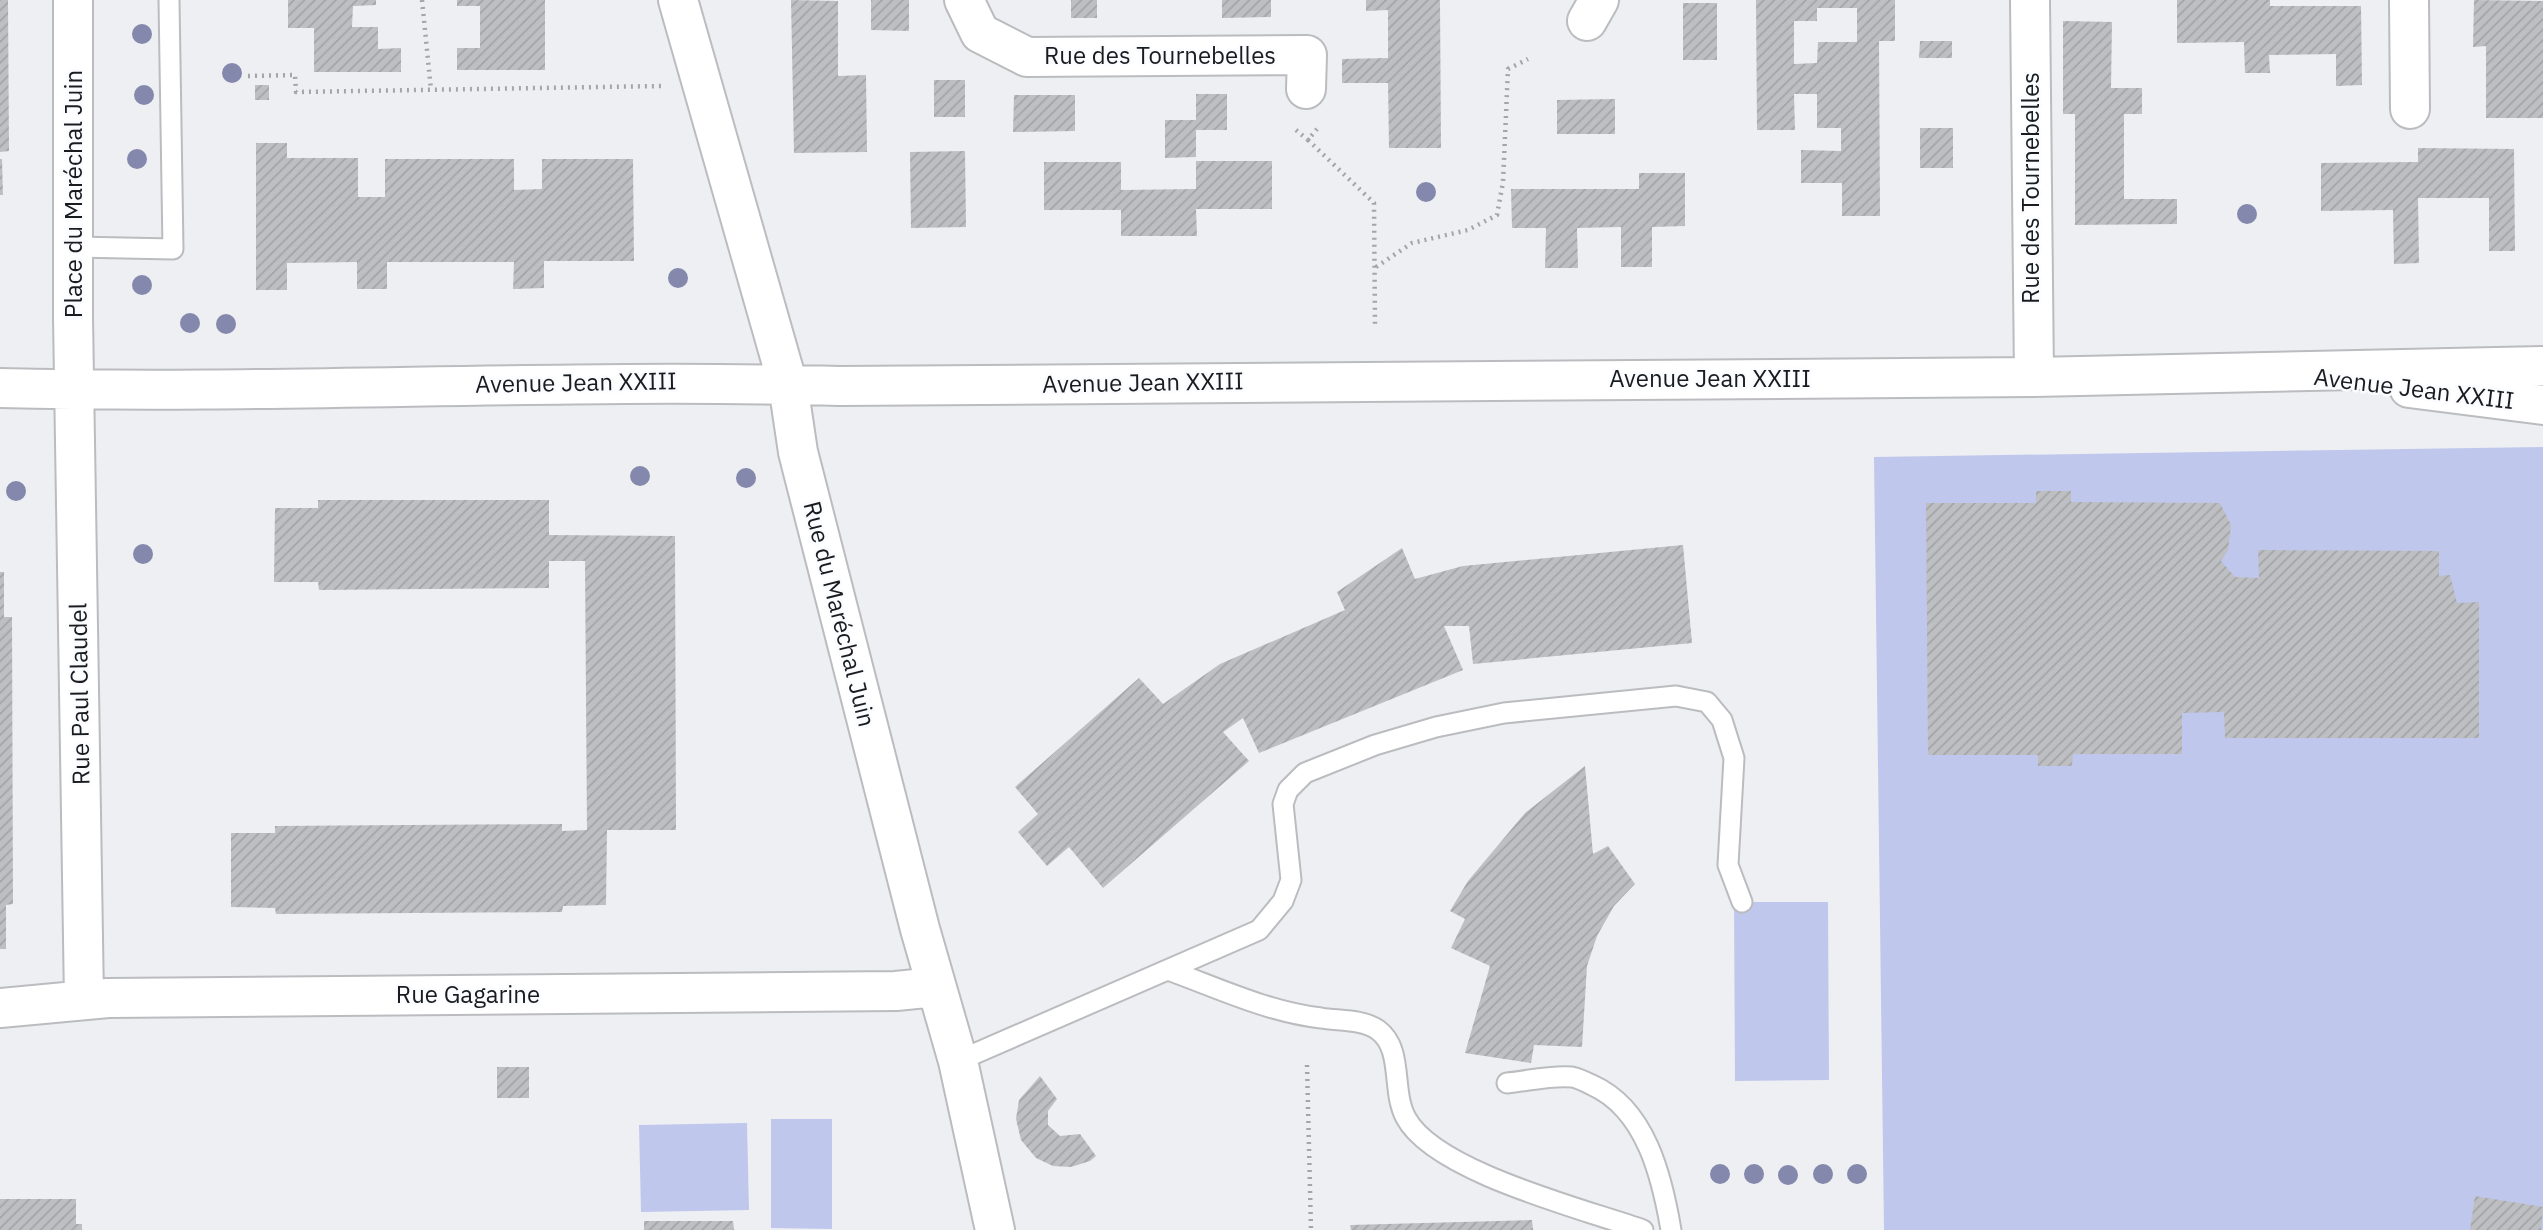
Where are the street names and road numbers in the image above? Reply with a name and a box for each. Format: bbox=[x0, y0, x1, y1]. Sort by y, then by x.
street label: Rue des Tournebelles bbox=[1044, 39, 1276, 71]
street label: Place du Maréchal Juin bbox=[57, 70, 89, 318]
street label: Rue des Tournebelles bbox=[2014, 72, 2046, 304]
street label: Avenue Jean XXIII bbox=[2312, 360, 2516, 416]
street label: Avenue Jean XXIII bbox=[1609, 362, 1811, 394]
street label: Avenue Jean XXIII bbox=[475, 364, 677, 400]
street label: Avenue Jean XXIII bbox=[1042, 364, 1244, 400]
street label: Rue du Maréchal Juin bbox=[796, 498, 883, 730]
street label: Rue Paul Claudel bbox=[61, 603, 97, 785]
street label: Rue Gagarine bbox=[396, 978, 540, 1010]

